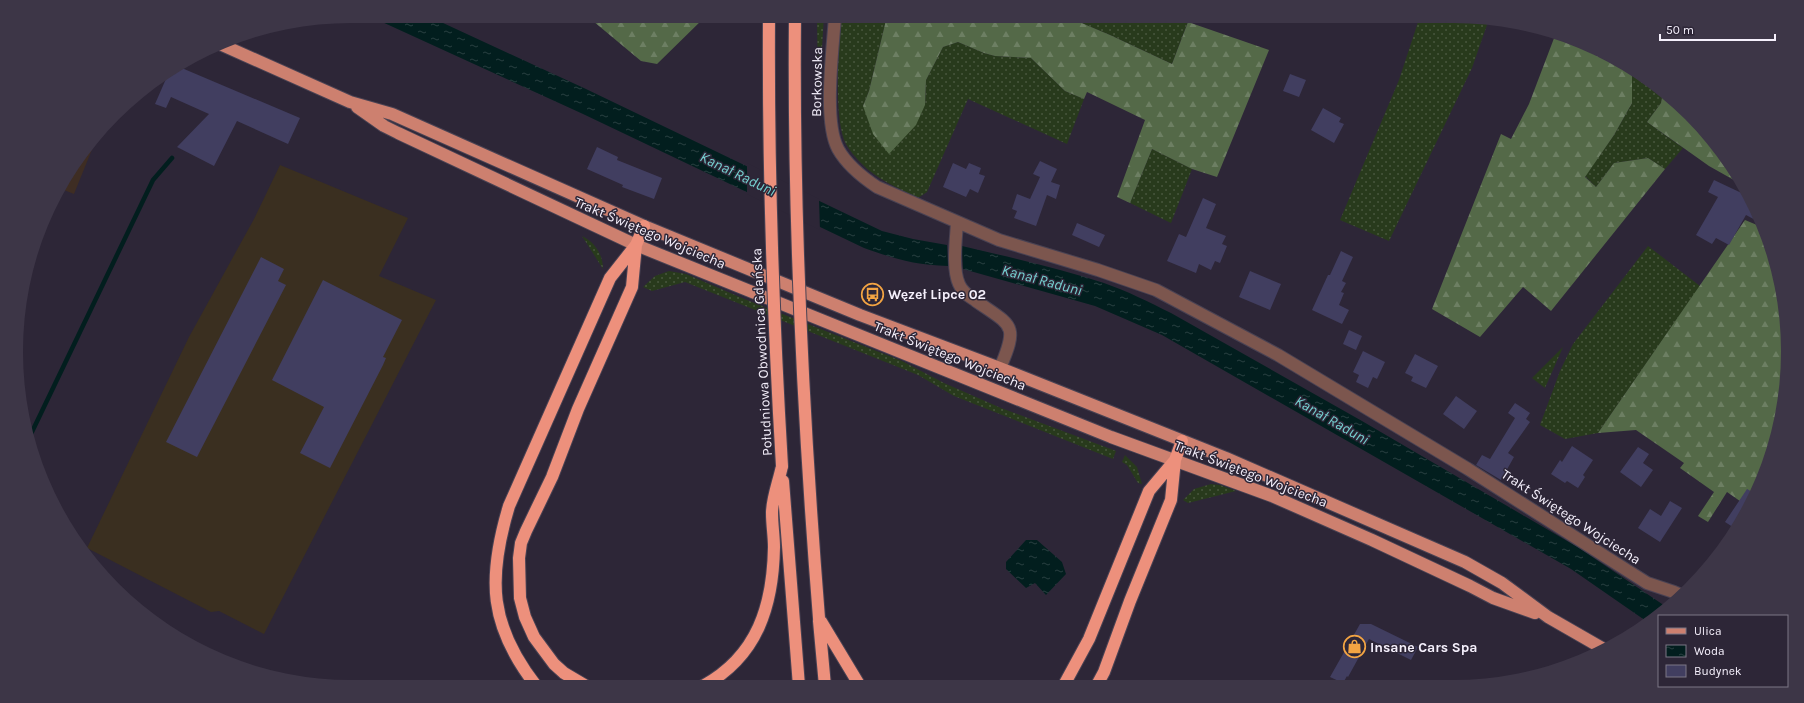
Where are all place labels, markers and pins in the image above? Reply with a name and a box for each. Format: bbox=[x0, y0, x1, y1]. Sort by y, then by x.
bus stop icon: Węzeł Lipce 02 bbox=[860, 281, 886, 307]
place label: Węzeł Lipce 02 bbox=[888, 286, 986, 303]
shop icon: Insane Cars Spa bbox=[1341, 634, 1367, 660]
place label: Insane Cars Spa bbox=[1370, 639, 1477, 656]

